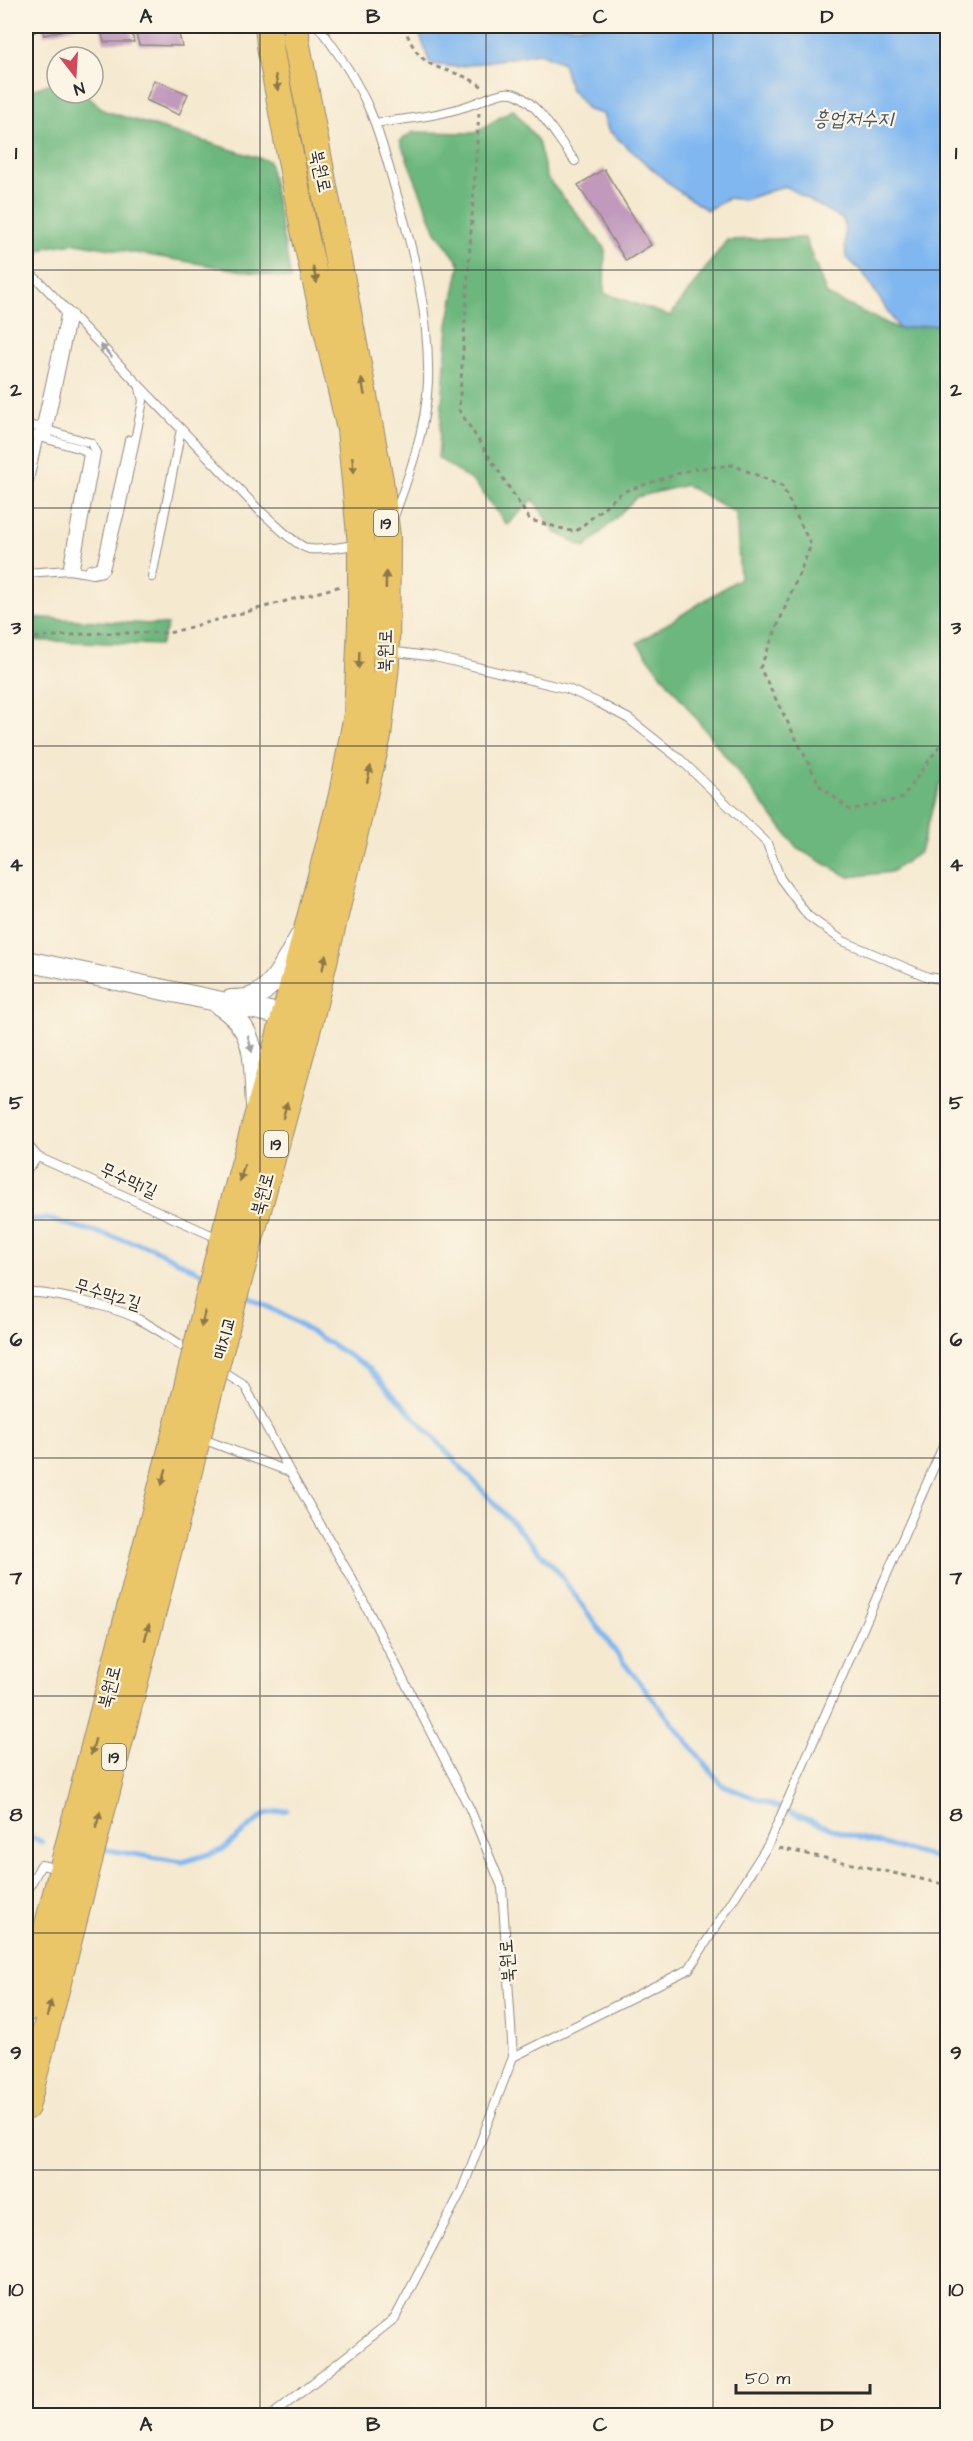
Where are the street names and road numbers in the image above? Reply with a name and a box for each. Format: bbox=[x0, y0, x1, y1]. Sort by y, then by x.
street label: 북원로 bbox=[304, 147, 337, 195]
road number: 19 bbox=[374, 510, 398, 536]
street label: 북원로 bbox=[373, 629, 398, 673]
road number: 19 bbox=[264, 1131, 288, 1157]
street label: 무수막1길 bbox=[96, 1157, 162, 1204]
street label: 북원로 bbox=[245, 1170, 280, 1218]
street label: 무수막2길 bbox=[72, 1273, 145, 1317]
street label: 매지교 bbox=[207, 1314, 242, 1362]
street label: 북원로 bbox=[92, 1663, 127, 1711]
road number: 19 bbox=[102, 1744, 126, 1770]
street label: 북원로 bbox=[494, 1938, 521, 1984]

